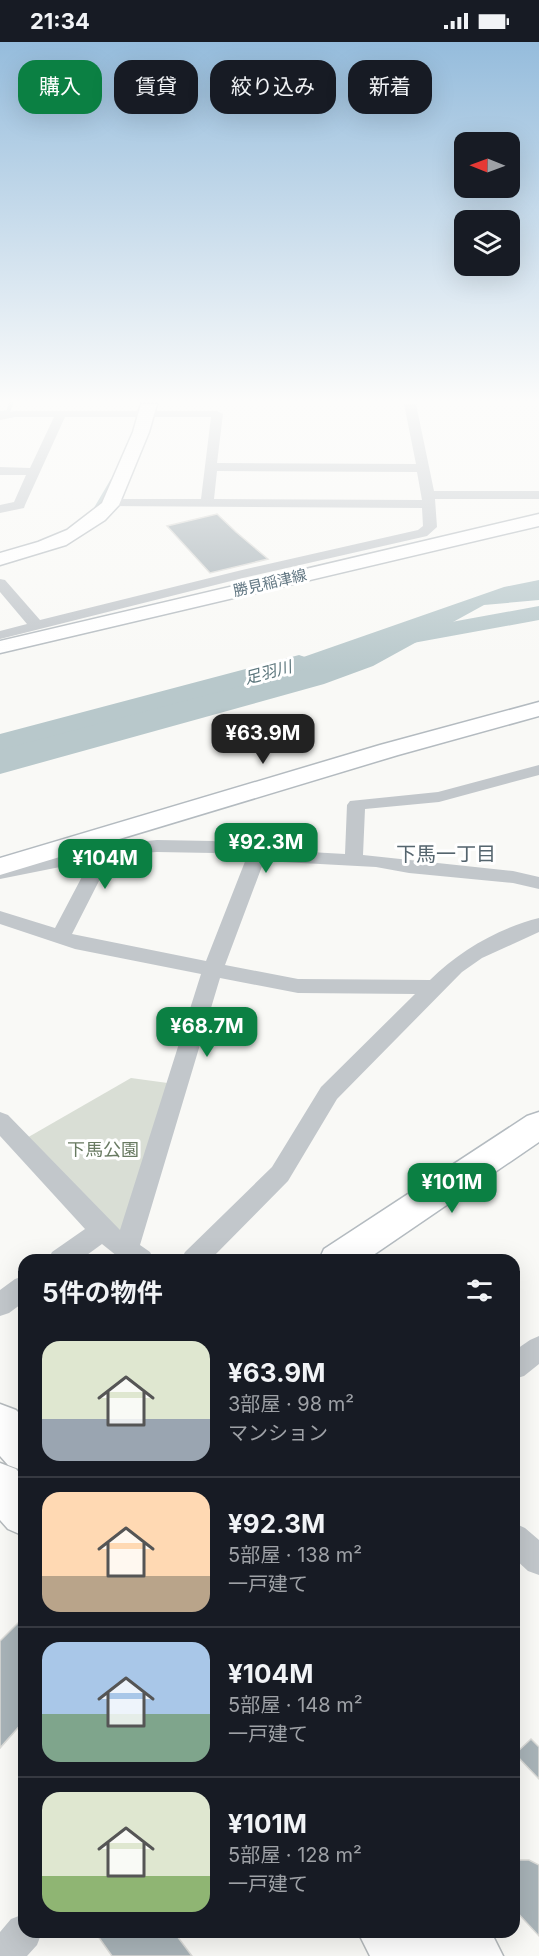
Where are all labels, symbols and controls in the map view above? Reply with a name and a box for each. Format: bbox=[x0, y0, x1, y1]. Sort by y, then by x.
text: 21:34 bbox=[30, 8, 90, 34]
chip: 購入 bbox=[18, 60, 102, 114]
chip: 賃貸 bbox=[114, 60, 198, 114]
chip: 絞り込み bbox=[210, 60, 336, 114]
chip: 新着 bbox=[348, 60, 432, 114]
north arrow bbox=[454, 132, 520, 198]
map controls bbox=[454, 132, 520, 276]
button: layers bbox=[454, 210, 520, 276]
street label: 勝見稲津線 bbox=[231, 565, 309, 600]
water label: 足羽川 bbox=[242, 656, 296, 688]
pin: ¥63.9M bbox=[214, 714, 312, 765]
text: ¥63.9M bbox=[226, 721, 300, 745]
pin: ¥92.3M bbox=[217, 823, 315, 874]
text: ¥92.3M bbox=[229, 830, 303, 854]
pin: ¥104M bbox=[63, 839, 147, 890]
district label: 下馬一丁目 bbox=[396, 842, 496, 866]
text: ¥104M bbox=[72, 846, 138, 870]
pin: ¥68.7M bbox=[158, 1007, 256, 1058]
text: ¥68.7M bbox=[170, 1014, 244, 1038]
park label: 下馬公園 bbox=[67, 1139, 139, 1160]
pin: ¥101M bbox=[410, 1163, 494, 1214]
text: ¥101M bbox=[422, 1170, 482, 1194]
icon: filters bbox=[463, 1274, 496, 1307]
text: 5件の物件 bbox=[42, 1277, 163, 1308]
text: ¥63.9M bbox=[228, 1357, 325, 1388]
icon: home bbox=[90, 1365, 162, 1437]
text: 3部屋 · 98 m² bbox=[228, 1392, 354, 1416]
text: マンション bbox=[228, 1421, 328, 1445]
text: ¥92.3M bbox=[228, 1508, 325, 1539]
icon: home bbox=[90, 1516, 162, 1588]
text: 5部屋 · 138 m² bbox=[228, 1543, 362, 1567]
text: 一戸建て bbox=[228, 1572, 308, 1596]
text: ¥104M bbox=[228, 1658, 313, 1689]
icon: home bbox=[90, 1666, 162, 1738]
text: 5部屋 · 148 m² bbox=[228, 1693, 363, 1717]
text: 一戸建て bbox=[228, 1722, 308, 1746]
text: ¥101M bbox=[228, 1808, 307, 1839]
icon: home bbox=[90, 1816, 162, 1888]
text: 5部屋 · 128 m² bbox=[228, 1843, 362, 1867]
text: 一戸建て bbox=[228, 1872, 308, 1896]

